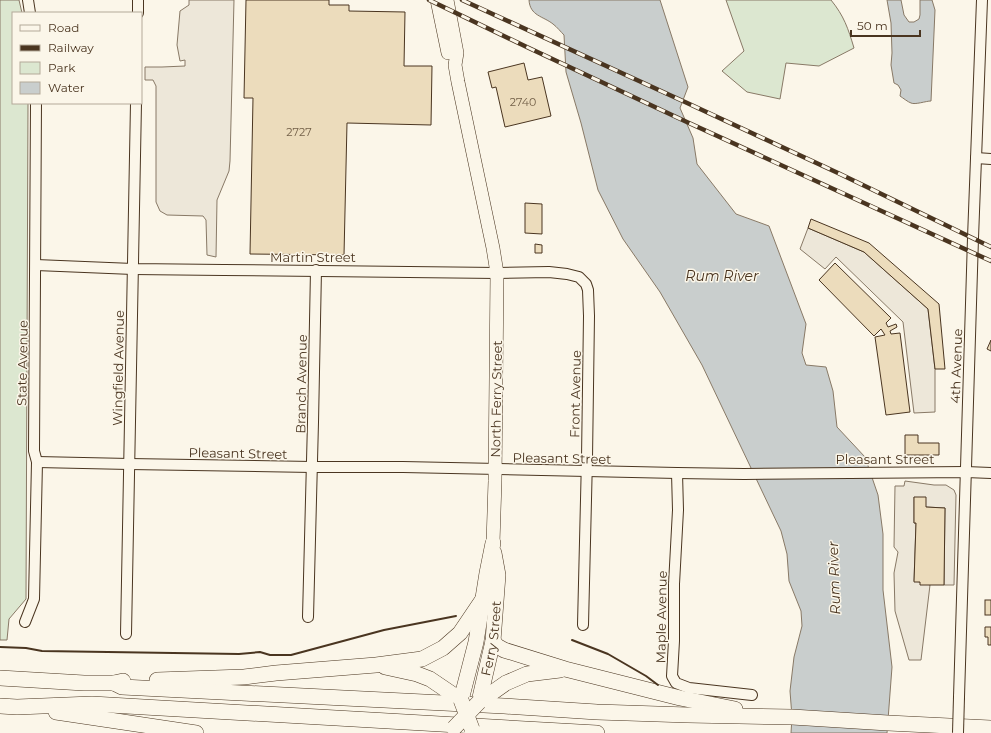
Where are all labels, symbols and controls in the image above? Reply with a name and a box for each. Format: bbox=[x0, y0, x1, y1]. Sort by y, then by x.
legend bbox=[12, 12, 142, 104]
scale bar bbox=[851, 12, 920, 38]
text: 50 m bbox=[857, 18, 888, 33]
text: Road bbox=[48, 20, 79, 35]
text: Railway bbox=[48, 40, 94, 55]
text: Park bbox=[48, 60, 76, 75]
text: Water bbox=[48, 80, 85, 95]
house number: 2740 bbox=[510, 95, 536, 109]
house number: 2727 bbox=[286, 125, 312, 139]
street label: Martin Street bbox=[270, 249, 356, 265]
water label: Rum River bbox=[685, 267, 759, 285]
street label: Wingfield Avenue bbox=[109, 310, 127, 426]
street label: State Avenue bbox=[13, 320, 31, 406]
street label: 4th Avenue bbox=[947, 328, 965, 404]
street label: Branch Avenue bbox=[292, 334, 310, 434]
street label: North Ferry Street bbox=[487, 340, 505, 458]
street label: Front Avenue bbox=[566, 350, 584, 438]
street label: Pleasant Street bbox=[188, 444, 288, 462]
street label: Pleasant Street bbox=[512, 449, 612, 467]
street label: Pleasant Street bbox=[836, 451, 934, 467]
water label: Rum River bbox=[824, 541, 844, 615]
street label: Maple Avenue bbox=[652, 570, 670, 663]
street label: Ferry Street bbox=[477, 600, 504, 677]

